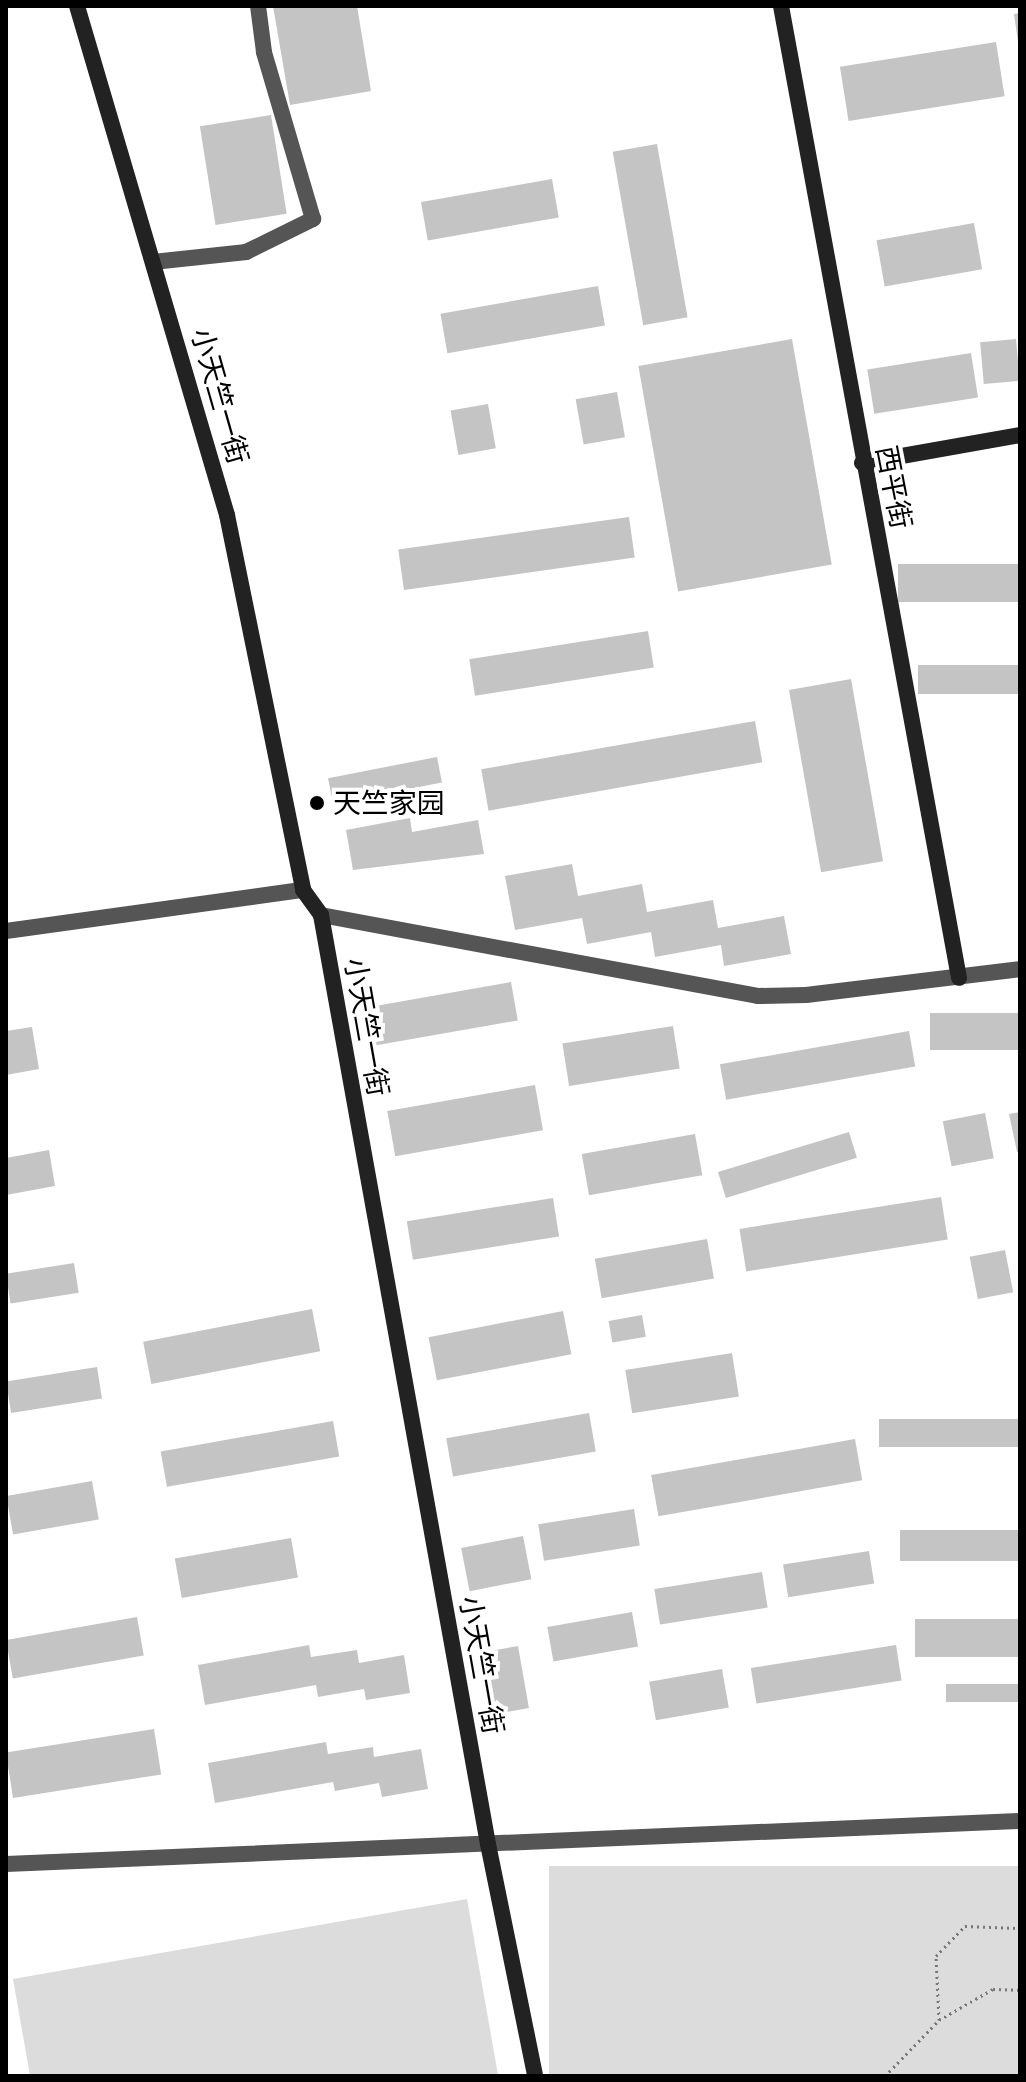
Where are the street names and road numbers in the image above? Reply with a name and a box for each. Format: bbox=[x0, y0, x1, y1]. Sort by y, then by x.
street label: 小天竺一街 bbox=[185, 324, 255, 468]
street label: 西平街 bbox=[869, 443, 919, 531]
street label: 小天竺一街 bbox=[338, 955, 396, 1099]
street label: 小天竺一街 bbox=[453, 1593, 511, 1737]

